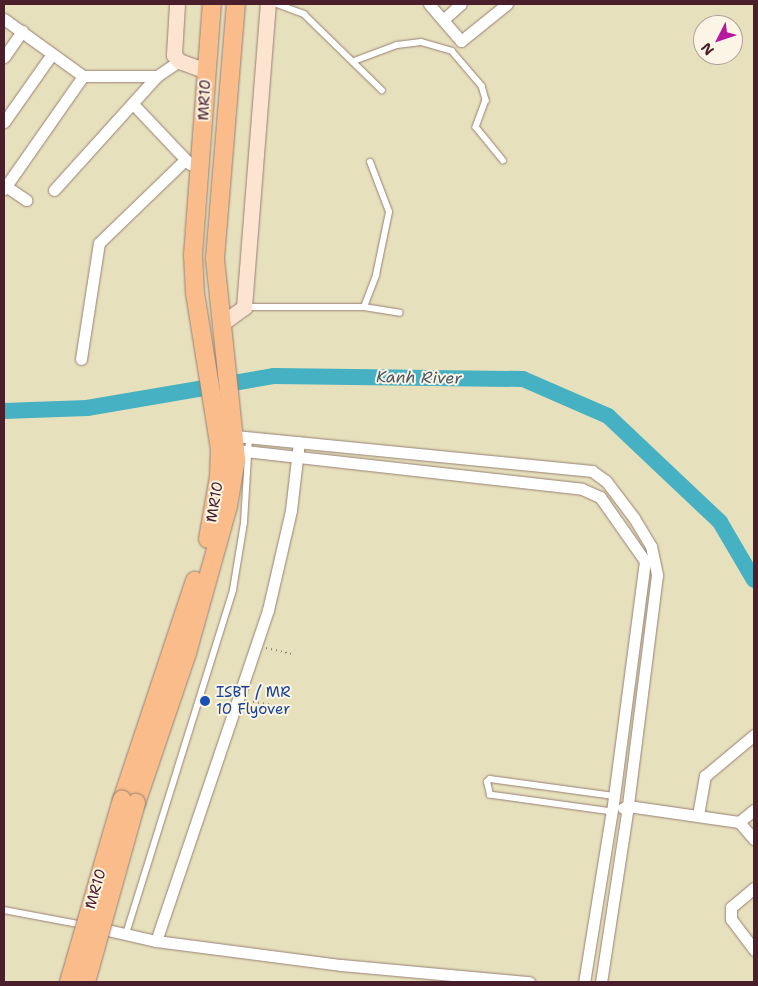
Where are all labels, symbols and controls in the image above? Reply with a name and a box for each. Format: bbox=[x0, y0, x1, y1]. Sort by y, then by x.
north arrow bbox=[693, 15, 743, 65]
text: N bbox=[697, 39, 718, 59]
street label: MR10 bbox=[195, 79, 215, 121]
water label: Kanh River bbox=[376, 368, 462, 388]
street label: MR10 bbox=[203, 480, 227, 524]
place label: ISBT / MR 10 Flyover bbox=[216, 683, 291, 718]
marker: ISBT / MR 10 Flyover bbox=[198, 694, 212, 708]
street label: MR10 bbox=[82, 867, 110, 911]

